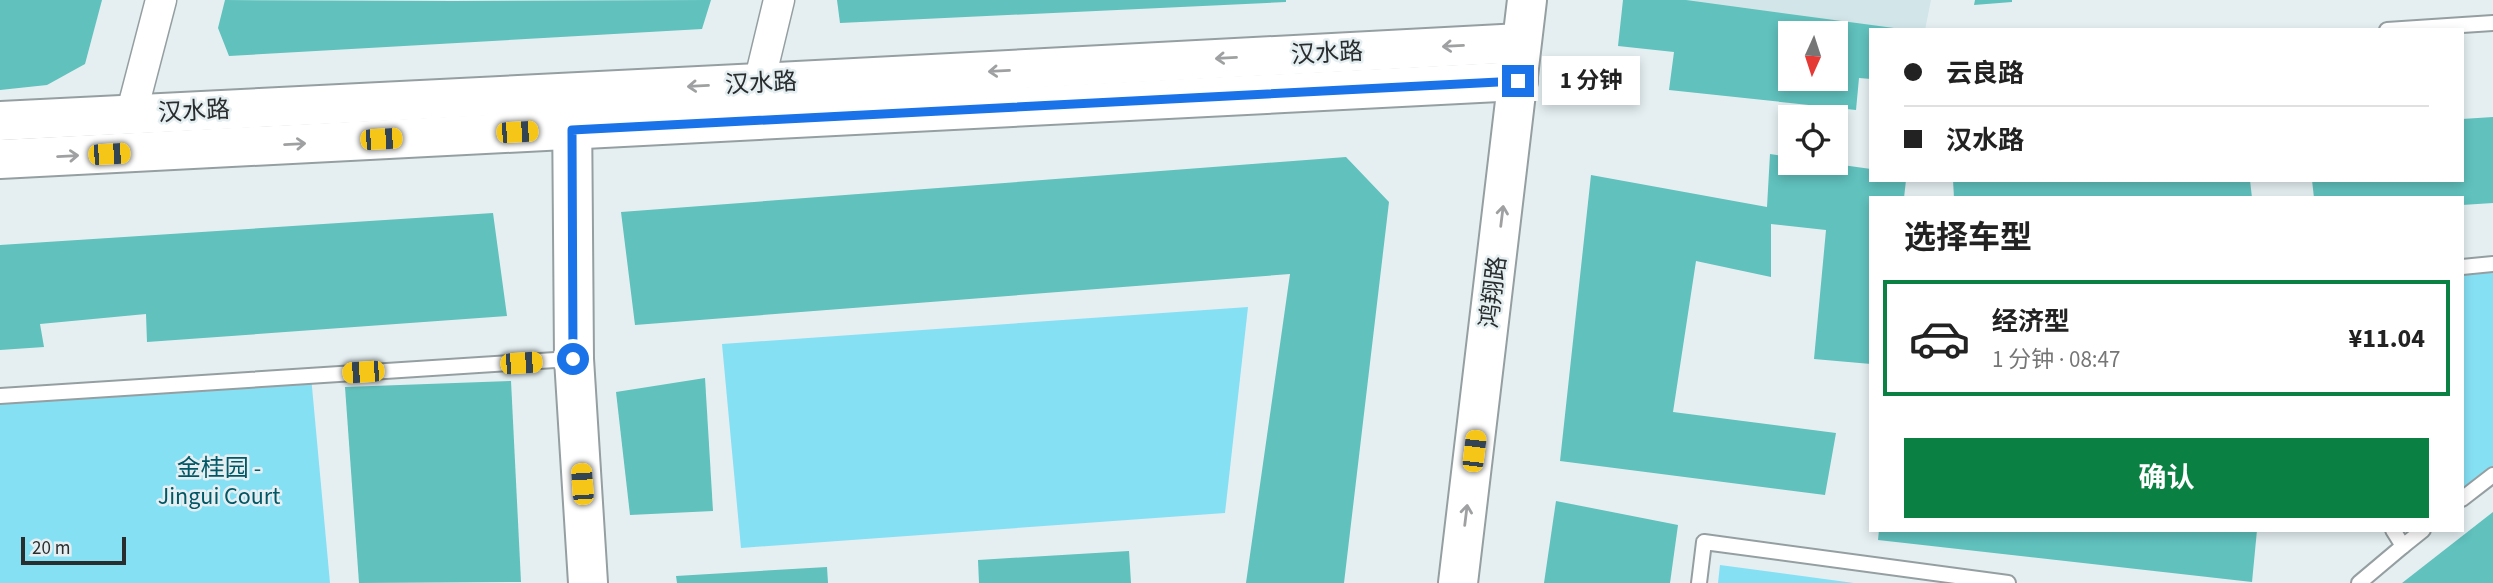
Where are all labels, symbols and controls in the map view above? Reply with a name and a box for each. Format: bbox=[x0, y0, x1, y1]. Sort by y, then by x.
north arrow bbox=[1778, 21, 1848, 91]
map controls bbox=[1778, 21, 1848, 175]
street label: 汉水路 bbox=[1290, 34, 1364, 73]
one-way arrow bbox=[1442, 40, 1465, 53]
one-way arrow bbox=[1215, 52, 1238, 65]
text: 云良路 bbox=[1946, 55, 2024, 92]
callout: 1 分钟 bbox=[1542, 56, 1640, 106]
street label: 汉水路 bbox=[724, 64, 798, 103]
one-way arrow bbox=[988, 64, 1011, 77]
text: 1 分钟 bbox=[1560, 64, 1622, 97]
route end bbox=[1502, 65, 1534, 97]
one-way arrow bbox=[687, 80, 710, 93]
street label: 汉水路 bbox=[157, 92, 231, 131]
button: locate bbox=[1778, 105, 1848, 175]
car bbox=[496, 120, 539, 144]
text: 汉水路 bbox=[1946, 122, 2024, 159]
car bbox=[360, 127, 403, 151]
one-way arrow bbox=[284, 137, 306, 150]
car bbox=[88, 142, 131, 166]
one-way arrow bbox=[56, 149, 79, 162]
one-way arrow bbox=[1495, 206, 1508, 228]
text: 选择车型 bbox=[1904, 215, 2032, 261]
street label: 鸿翔路 bbox=[1472, 254, 1515, 330]
text: 经济型 bbox=[1992, 303, 2070, 340]
icon: car bbox=[1908, 307, 1971, 370]
text: ¥11.04 bbox=[2349, 320, 2425, 357]
route start bbox=[557, 343, 589, 375]
text: 1 分钟 · 08:47 bbox=[1992, 343, 2120, 376]
car bbox=[500, 351, 543, 375]
car bbox=[342, 360, 385, 384]
car bbox=[1462, 429, 1487, 473]
button: 确认 bbox=[1904, 438, 2429, 518]
park label: 金桂园 - Jingui Court bbox=[158, 451, 280, 514]
car bbox=[571, 462, 594, 506]
one-way arrow bbox=[1459, 504, 1472, 527]
scale bar bbox=[21, 534, 126, 566]
text: 20 m bbox=[32, 535, 70, 562]

